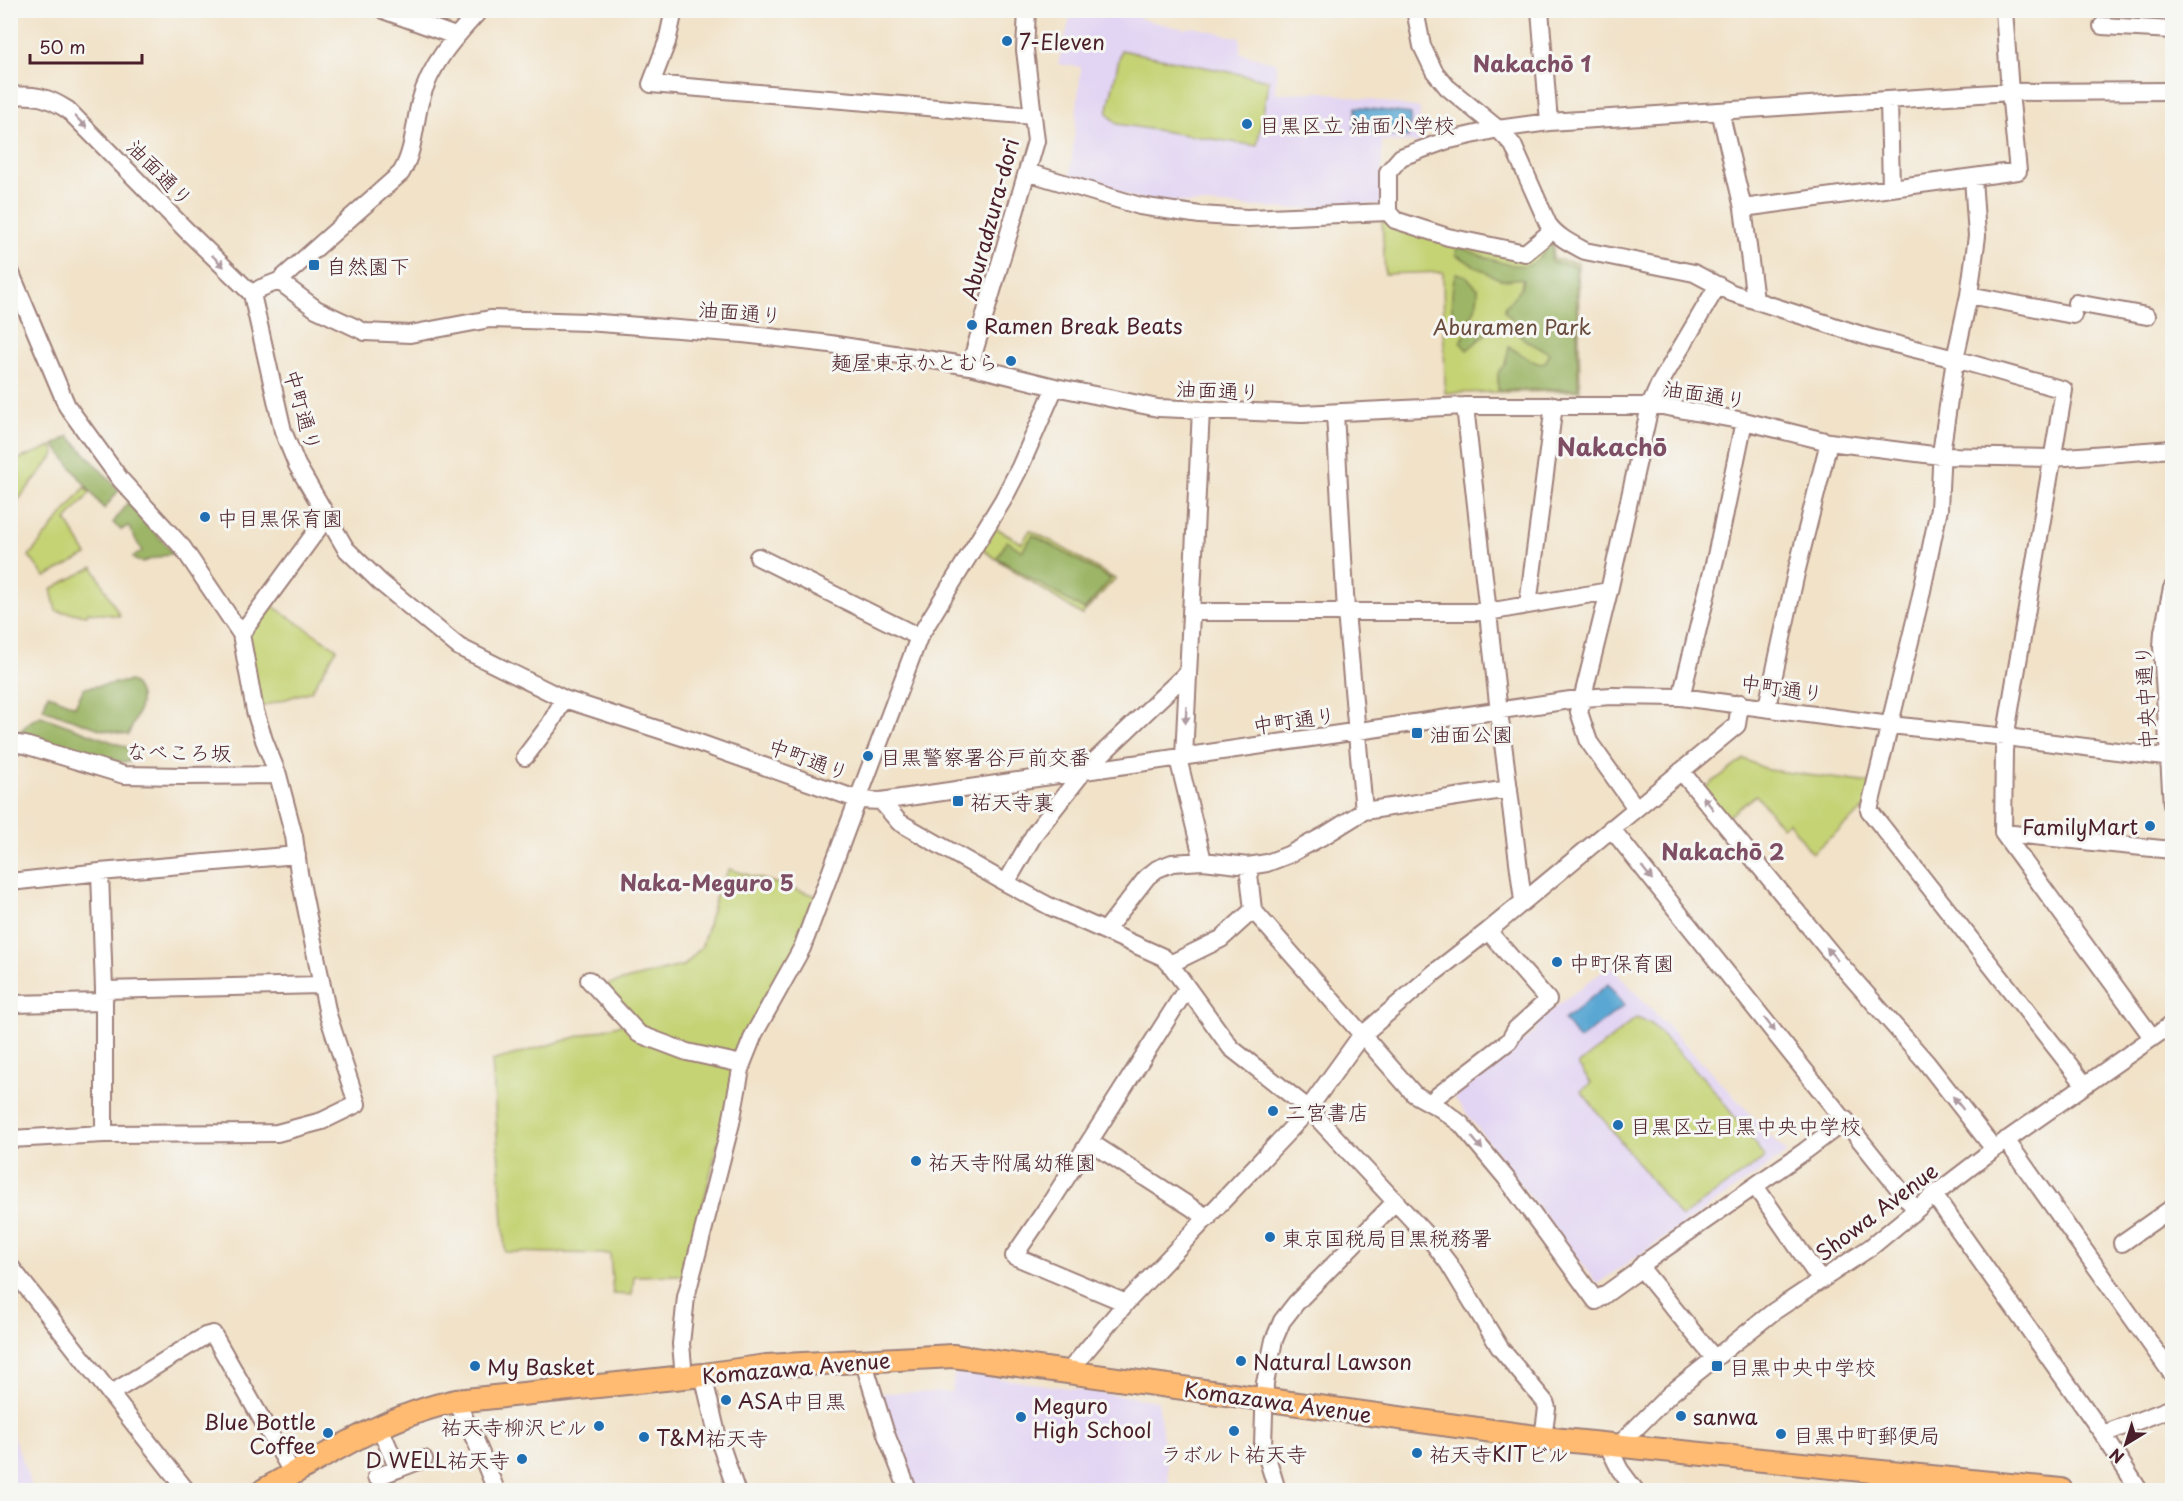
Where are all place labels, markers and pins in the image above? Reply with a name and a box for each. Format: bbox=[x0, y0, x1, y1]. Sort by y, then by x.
place label: 7-Eleven bbox=[1019, 25, 1105, 57]
marker: 7-Eleven bbox=[1000, 34, 1014, 48]
place label: 目黒区立 油面小学校 bbox=[1259, 108, 1455, 140]
marker: 目黒区立 油面小学校 bbox=[1240, 117, 1254, 131]
place label: 自然園下 bbox=[326, 249, 410, 281]
marker: 自然園下 bbox=[307, 258, 321, 272]
place label: Ramen Break Beats bbox=[984, 309, 1183, 341]
marker: Ramen Break Beats bbox=[965, 318, 979, 332]
place label: 麺屋東京かとむら bbox=[831, 345, 999, 377]
marker: 麺屋東京かとむら bbox=[1004, 354, 1018, 368]
place label: 中目黒保育園 bbox=[217, 501, 343, 533]
marker: 中目黒保育園 bbox=[198, 510, 212, 524]
place label: 油面公園 bbox=[1429, 717, 1513, 749]
marker: 油面公園 bbox=[1410, 726, 1424, 740]
place label: 目黒警察署谷戸前交番 bbox=[880, 740, 1090, 772]
marker: 目黒警察署谷戸前交番 bbox=[861, 749, 875, 763]
place label: 祐天寺裏 bbox=[970, 785, 1054, 817]
marker: 祐天寺裏 bbox=[951, 794, 965, 808]
place label: FamilyMart bbox=[2022, 810, 2138, 842]
marker: FamilyMart bbox=[2143, 819, 2157, 833]
place label: 中町保育園 bbox=[1569, 946, 1674, 978]
marker: 中町保育園 bbox=[1550, 955, 1564, 969]
place label: 二宮書店 bbox=[1285, 1095, 1369, 1127]
marker: 二宮書店 bbox=[1266, 1104, 1280, 1118]
place label: 目黒区立目黒中央中学校 bbox=[1630, 1109, 1861, 1141]
marker: 目黒区立目黒中央中学校 bbox=[1611, 1118, 1625, 1132]
place label: 祐天寺附属幼稚園 bbox=[928, 1145, 1096, 1177]
marker: 祐天寺附属幼稚園 bbox=[909, 1154, 923, 1168]
place label: 東京国税局目黒税務署 bbox=[1282, 1221, 1492, 1253]
marker: 東京国税局目黒税務署 bbox=[1263, 1230, 1277, 1244]
place label: Natural Lawson bbox=[1253, 1345, 1412, 1377]
place label: My Basket bbox=[487, 1350, 595, 1382]
place label: 目黒中央中学校 bbox=[1729, 1350, 1876, 1382]
marker: Natural Lawson bbox=[1234, 1354, 1248, 1368]
marker: My Basket bbox=[468, 1359, 482, 1373]
marker: 目黒中央中学校 bbox=[1710, 1359, 1724, 1373]
place label: ASA中目黒 bbox=[738, 1384, 846, 1416]
place label: Meguro High School bbox=[1033, 1389, 1152, 1445]
marker: ASA中目黒 bbox=[719, 1393, 733, 1407]
place label: sanwa bbox=[1693, 1400, 1757, 1432]
place label: Blue Bottle Coffee bbox=[204, 1405, 316, 1461]
marker: sanwa bbox=[1674, 1409, 1688, 1423]
place label: 祐天寺柳沢ビル bbox=[440, 1410, 587, 1442]
marker: Meguro High School bbox=[1014, 1410, 1028, 1424]
place label: 目黒中町郵便局 bbox=[1793, 1418, 1940, 1450]
marker: 祐天寺柳沢ビル bbox=[592, 1419, 606, 1433]
place label: T&M祐天寺 bbox=[656, 1421, 768, 1453]
marker: ラボルト祐天寺 bbox=[1227, 1424, 1241, 1438]
marker: Blue Bottle Coffee bbox=[321, 1426, 335, 1440]
marker: 目黒中町郵便局 bbox=[1774, 1427, 1788, 1441]
marker: T&M祐天寺 bbox=[637, 1430, 651, 1444]
place label: ラボルト祐天寺 bbox=[1161, 1437, 1307, 1469]
place label: 祐天寺KITビル bbox=[1429, 1437, 1569, 1469]
place label: D WELL祐天寺 bbox=[366, 1443, 510, 1475]
marker: 祐天寺KITビル bbox=[1410, 1446, 1424, 1460]
marker: D WELL祐天寺 bbox=[515, 1452, 529, 1466]

